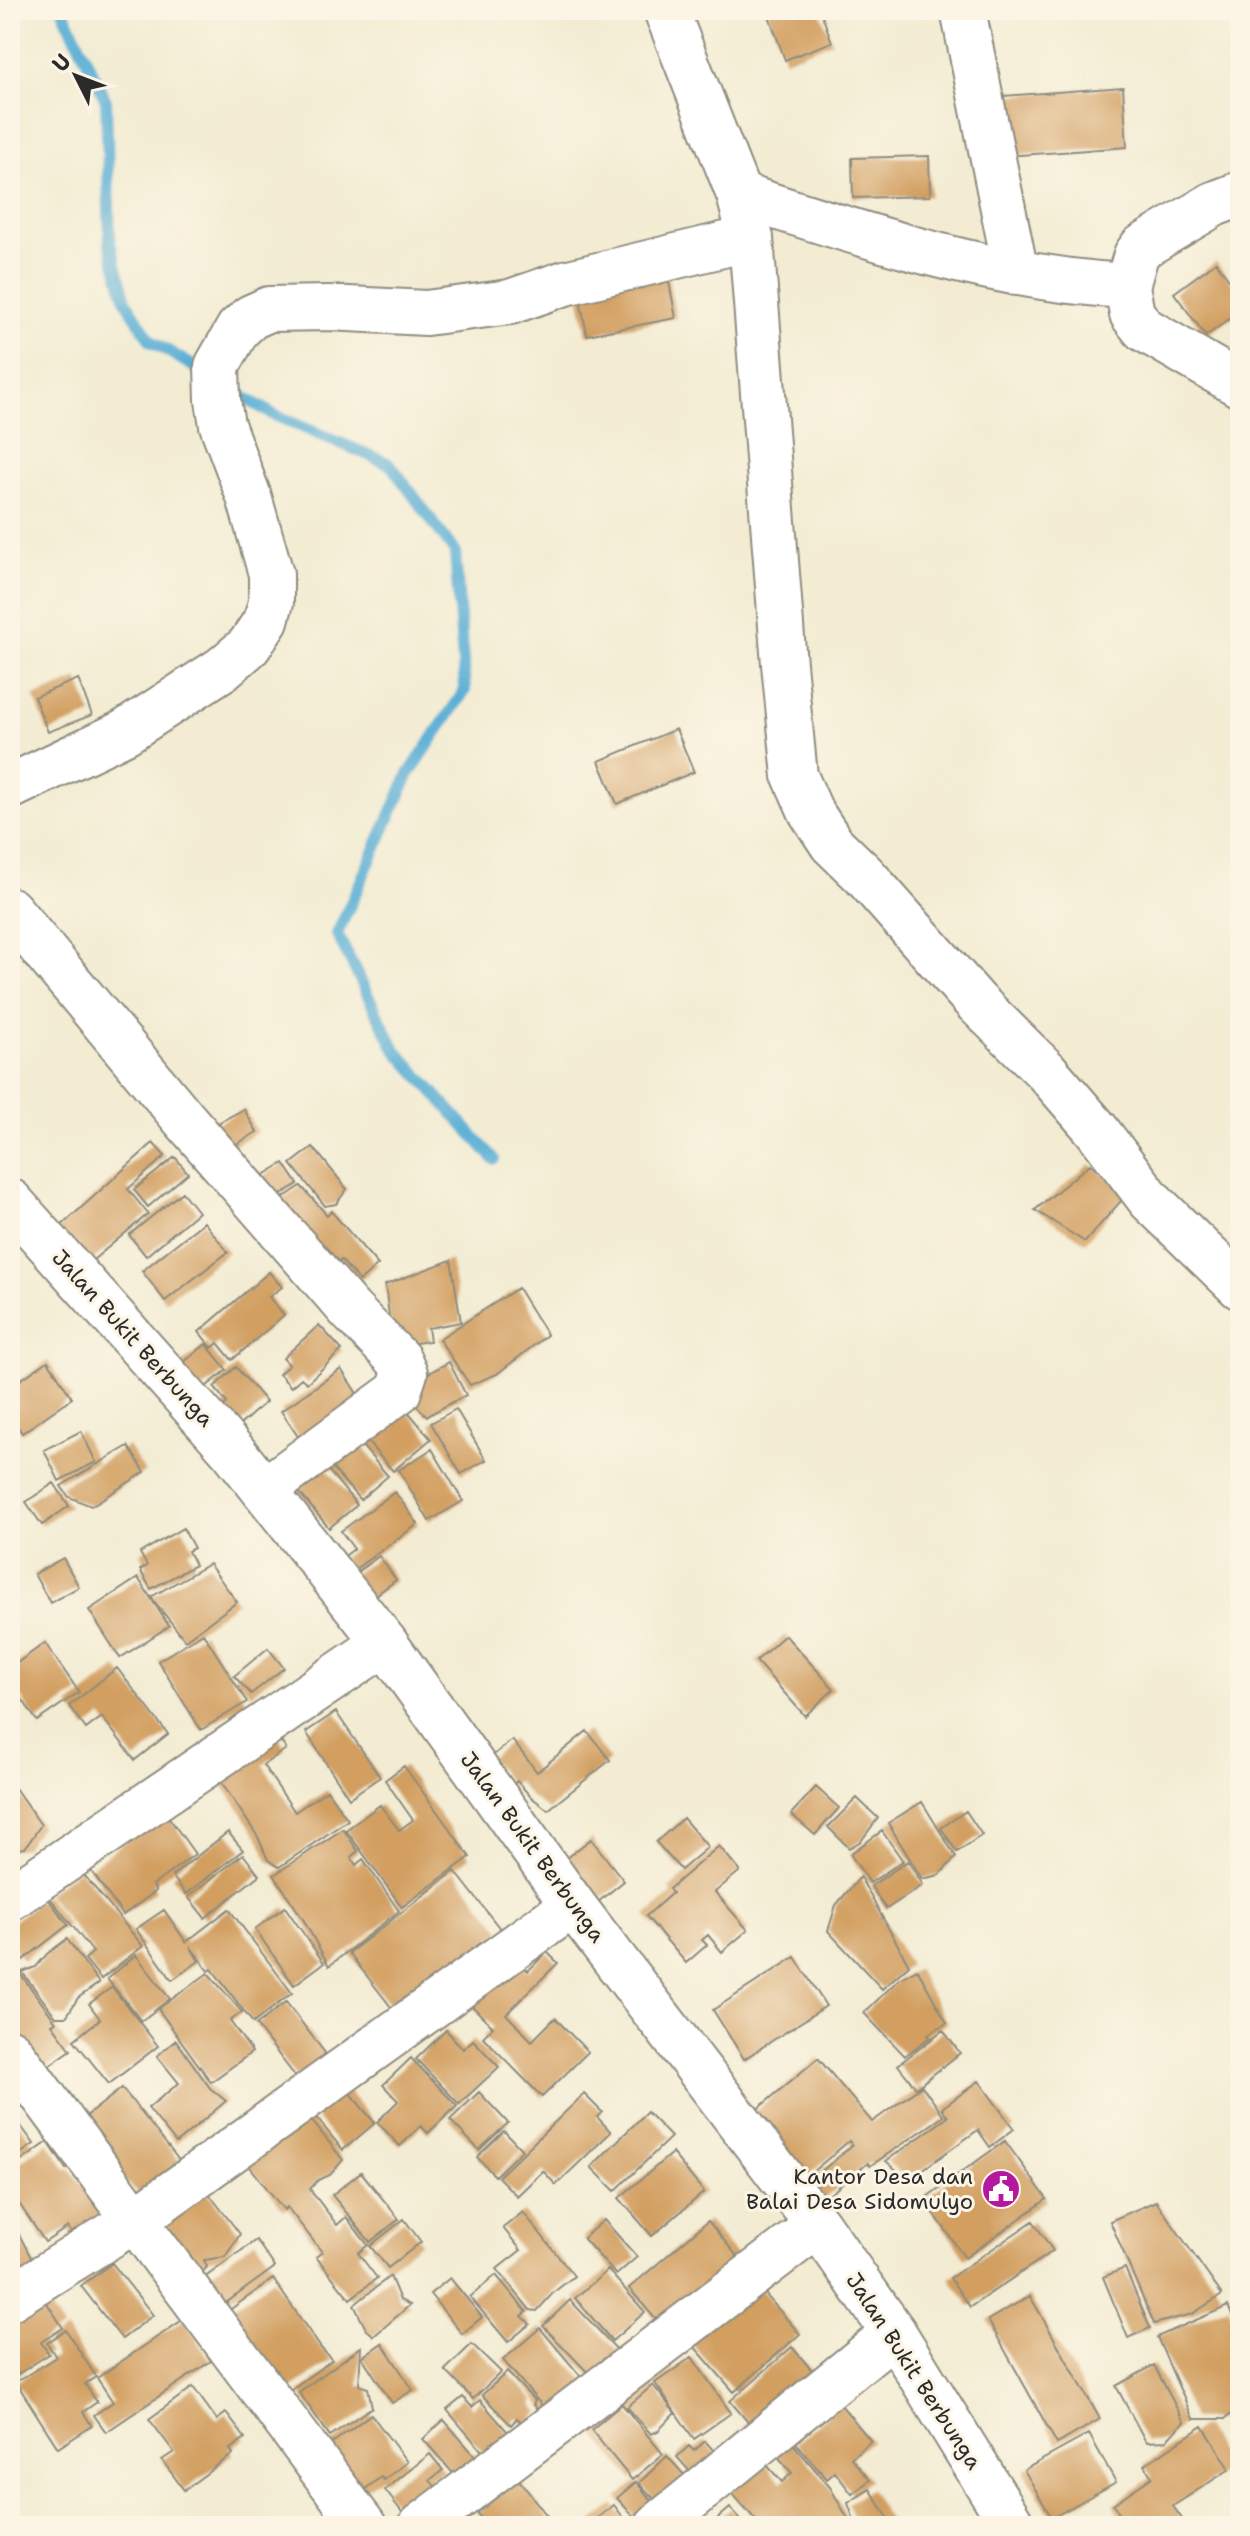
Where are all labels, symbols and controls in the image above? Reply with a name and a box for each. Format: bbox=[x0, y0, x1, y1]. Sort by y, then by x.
north arrow bbox=[36, 36, 116, 116]
text: U bbox=[46, 48, 77, 78]
street label: Jalan Bukit Berbunga bbox=[46, 1243, 221, 1433]
street label: Jalan Bukit Berbunga bbox=[454, 1746, 612, 1948]
place label: Kantor Desa dan Balai Desa Sidomulyo bbox=[746, 2162, 973, 2216]
public building icon: Kantor Desa dan Balai Desa Sidomulyo bbox=[980, 2168, 1022, 2210]
street label: Jalan Bukit Berbunga bbox=[839, 2267, 989, 2475]

